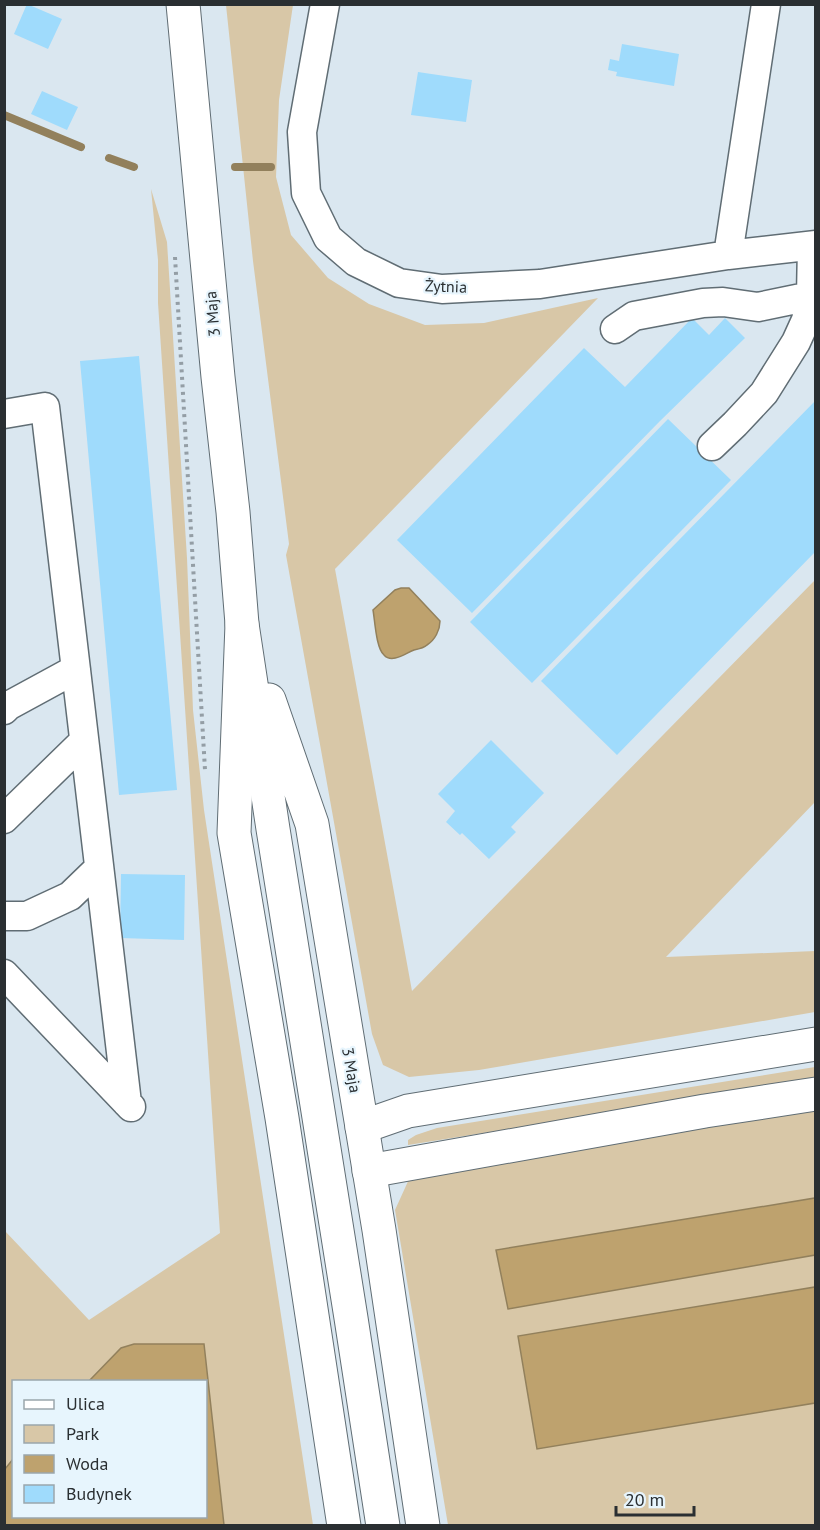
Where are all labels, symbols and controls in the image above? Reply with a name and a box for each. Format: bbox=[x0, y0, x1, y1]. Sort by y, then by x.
street label: Żytnia bbox=[425, 275, 467, 297]
street label: 3 Maja bbox=[200, 290, 224, 338]
street label: 3 Maja bbox=[338, 1046, 366, 1094]
legend bbox=[12, 1380, 207, 1518]
text: Ulica bbox=[66, 1392, 105, 1415]
text: Park bbox=[66, 1422, 99, 1445]
text: Woda bbox=[66, 1452, 108, 1475]
scale bar bbox=[616, 1479, 694, 1517]
text: Budynek bbox=[66, 1482, 132, 1505]
text: 20 m bbox=[625, 1488, 664, 1511]

